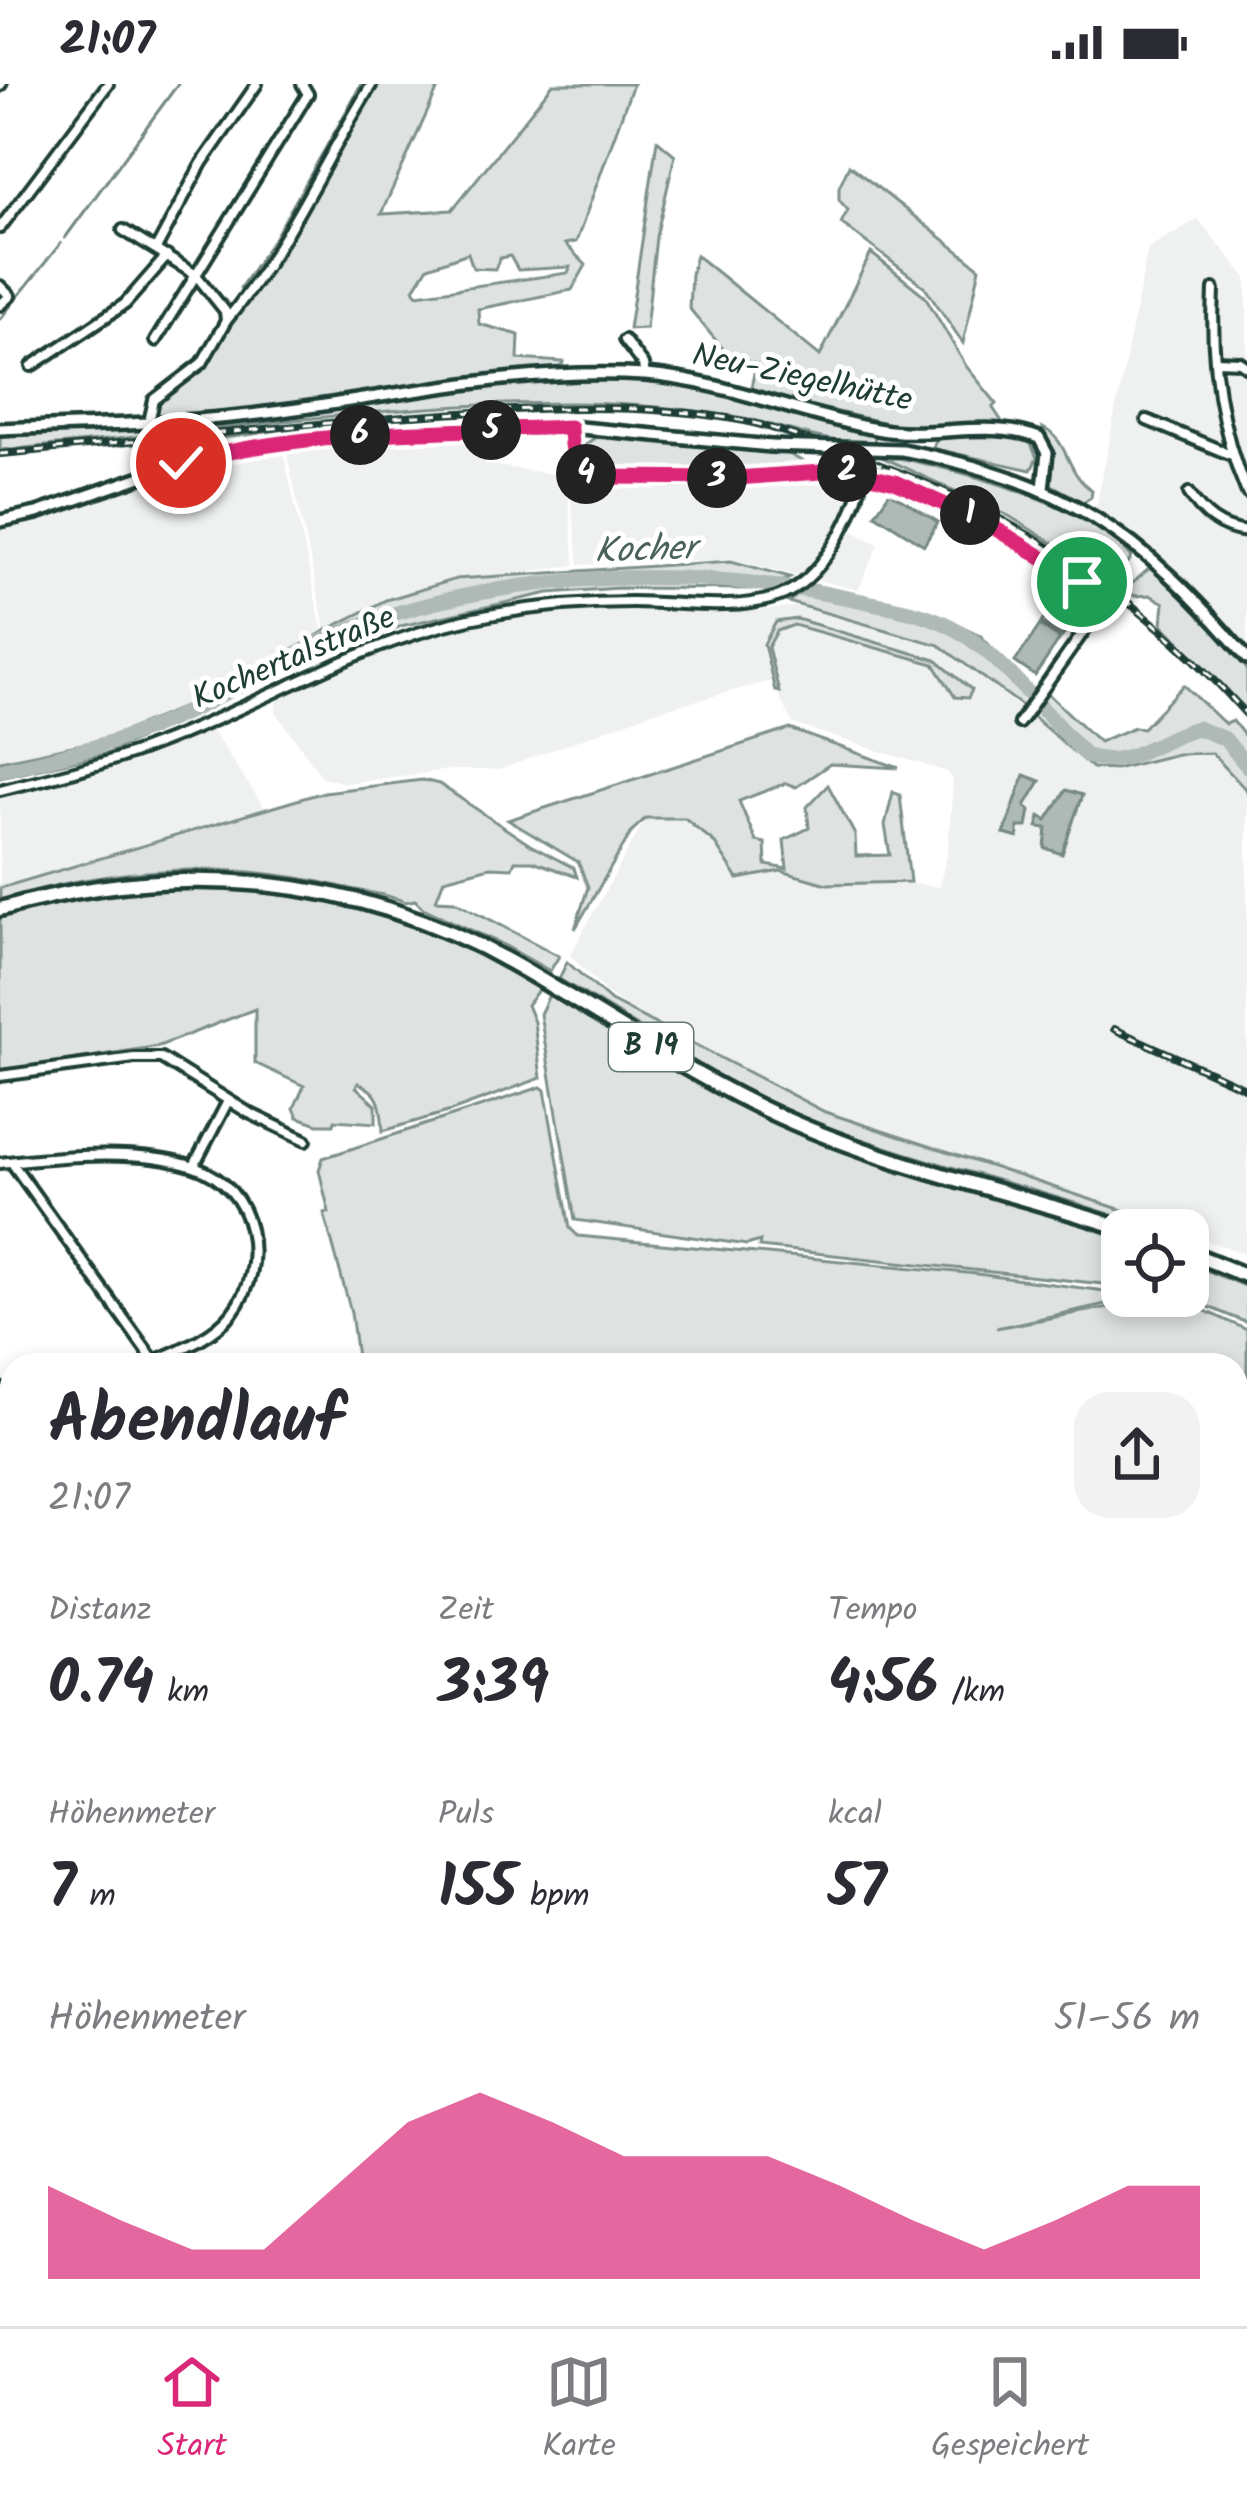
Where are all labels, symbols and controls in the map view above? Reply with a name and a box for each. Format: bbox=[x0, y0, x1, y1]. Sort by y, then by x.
text: 21:07 bbox=[60, 6, 155, 78]
street label: Neu-Ziegelhütte bbox=[687, 330, 917, 428]
pin: 5 bbox=[461, 400, 521, 460]
text: 5 bbox=[483, 403, 499, 456]
pin: 6 bbox=[330, 405, 390, 465]
text: 6 bbox=[351, 408, 369, 461]
pin bbox=[130, 412, 232, 514]
icon: check bbox=[148, 430, 214, 496]
pin: 2 bbox=[817, 442, 877, 502]
pin: 4 bbox=[556, 444, 616, 504]
text: 2 bbox=[837, 445, 857, 498]
text: 4 bbox=[577, 447, 595, 500]
pin: 3 bbox=[687, 448, 747, 508]
text: 3 bbox=[708, 451, 726, 504]
pin: 1 bbox=[940, 485, 1000, 545]
text: 1 bbox=[965, 488, 975, 541]
water label: Kocher bbox=[594, 521, 704, 581]
pin bbox=[1031, 531, 1133, 633]
icon: arrive bbox=[1049, 549, 1115, 615]
street label: Kochertalstraße bbox=[184, 592, 404, 726]
road number: B 19 bbox=[609, 1023, 693, 1071]
map controls bbox=[1101, 1209, 1209, 1317]
button: locate bbox=[1101, 1209, 1209, 1317]
text: Abendlauf bbox=[48, 1371, 343, 1476]
button: share bbox=[1074, 1392, 1200, 1518]
text: 21:07 bbox=[48, 1469, 130, 1531]
text: Distanz bbox=[48, 1585, 152, 1638]
text: Zeit bbox=[438, 1585, 494, 1638]
text: Tempo bbox=[828, 1585, 918, 1638]
text: 0.74 bbox=[48, 1638, 154, 1734]
text: 3:39 bbox=[438, 1638, 549, 1734]
text: 4:56 bbox=[828, 1638, 938, 1734]
text: km bbox=[154, 1667, 209, 1720]
text: /km bbox=[938, 1667, 1005, 1720]
text: Höhenmeter bbox=[48, 1789, 215, 1842]
text: Puls bbox=[438, 1789, 494, 1842]
text: kcal bbox=[828, 1789, 882, 1842]
text: 7 bbox=[48, 1842, 76, 1938]
text: 155 bbox=[438, 1842, 517, 1938]
text: 57 bbox=[828, 1842, 887, 1938]
text: m bbox=[76, 1871, 116, 1924]
text: bpm bbox=[517, 1871, 589, 1924]
text: Höhenmeter bbox=[48, 1989, 245, 2051]
text: 51–56 m bbox=[1054, 1989, 1200, 2051]
tab: Start bbox=[158, 2349, 227, 2474]
tab: Karte bbox=[542, 2349, 616, 2474]
tab: Gespeichert bbox=[931, 2349, 1089, 2474]

